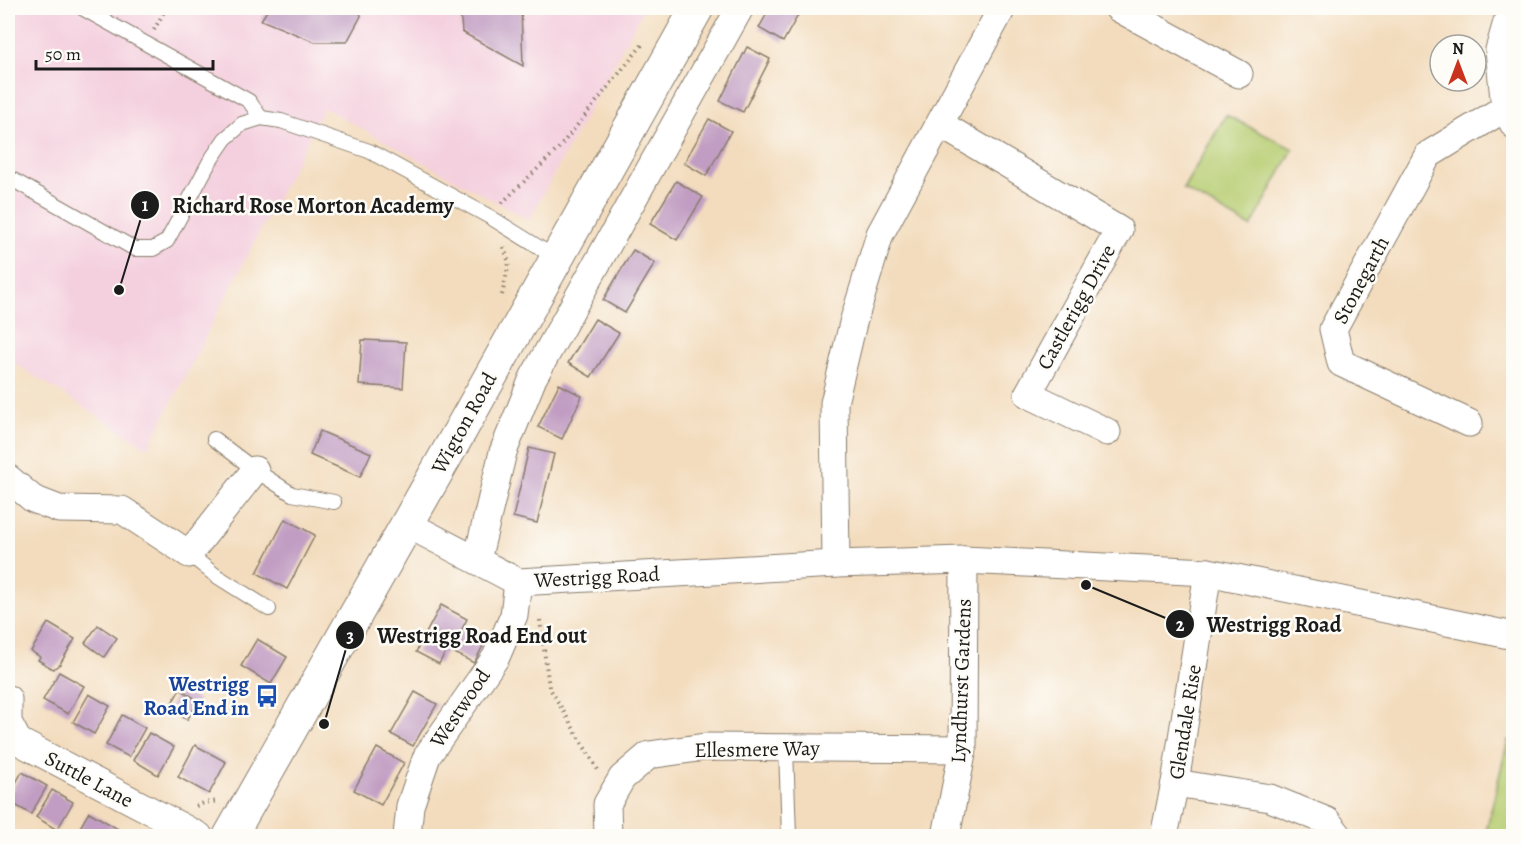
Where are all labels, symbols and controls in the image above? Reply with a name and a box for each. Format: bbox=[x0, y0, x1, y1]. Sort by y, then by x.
scale bar bbox=[36, 33, 213, 71]
north arrow bbox=[1428, 33, 1488, 93]
text: N bbox=[1452, 38, 1464, 60]
text: 50 m bbox=[45, 42, 81, 66]
callout: Richard Rose Morton Academy bbox=[130, 185, 466, 225]
text: Richard Rose Morton Academy bbox=[172, 191, 455, 221]
text: 1 bbox=[142, 193, 149, 217]
street label: Stonegarth bbox=[1326, 231, 1396, 329]
street label: Castlerigg Drive bbox=[1030, 239, 1122, 375]
street label: Wigton Road bbox=[424, 367, 504, 480]
street label: Westrigg Road bbox=[533, 560, 661, 594]
street label: Lyndhurst Gardens bbox=[944, 598, 978, 764]
callout: Westrigg Road bbox=[1165, 604, 1354, 644]
text: Westrigg Road bbox=[1205, 610, 1342, 640]
text: 2 bbox=[1176, 613, 1185, 637]
callout: Westrigg Road End out bbox=[335, 615, 599, 655]
text: Westrigg Road End out bbox=[376, 621, 588, 651]
text: 3 bbox=[346, 624, 354, 648]
street label: Westwood bbox=[423, 663, 497, 754]
street label: Glendale Rise bbox=[1162, 663, 1208, 781]
place label: Westrigg Road End in bbox=[144, 670, 249, 722]
bus stop icon: Westrigg Road End in bbox=[254, 683, 280, 709]
street label: Ellesmere Way bbox=[694, 734, 821, 764]
street label: Suttle Lane bbox=[40, 744, 138, 814]

